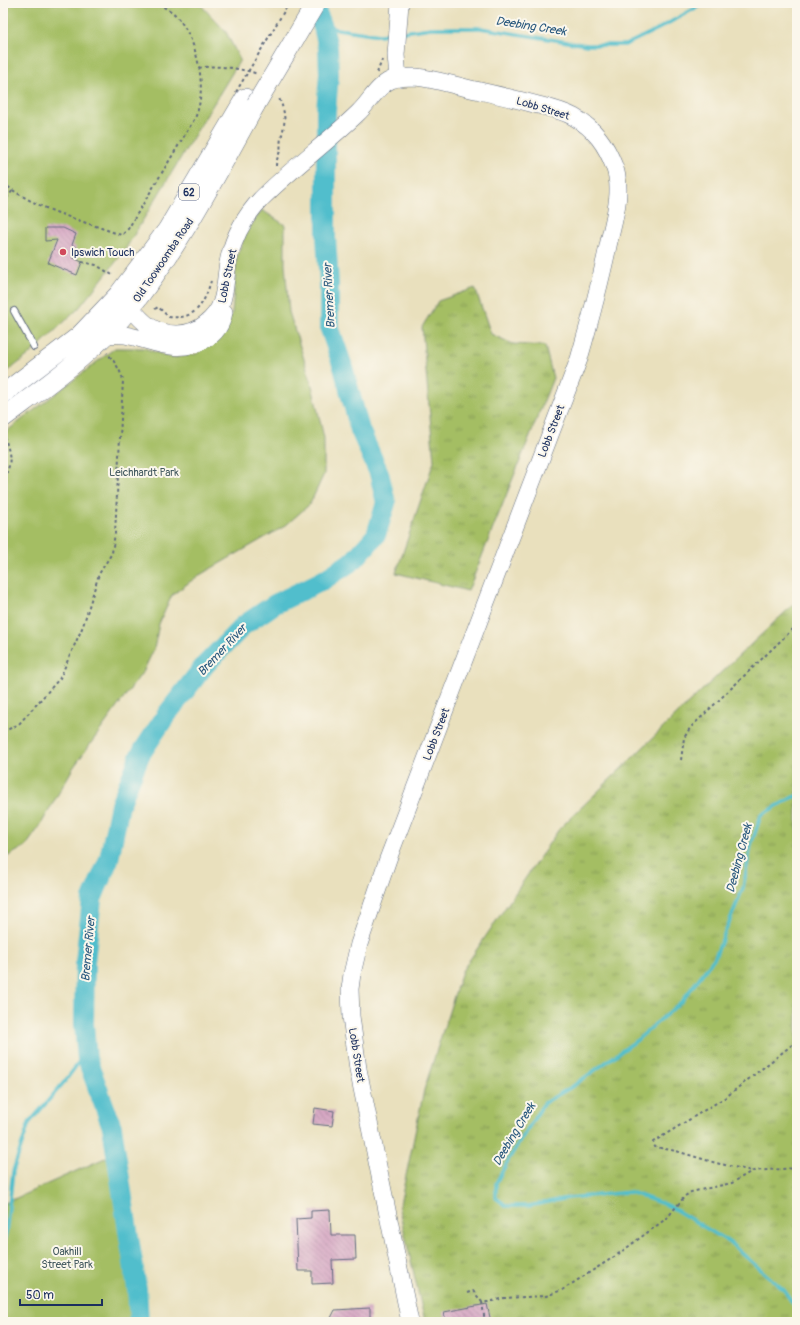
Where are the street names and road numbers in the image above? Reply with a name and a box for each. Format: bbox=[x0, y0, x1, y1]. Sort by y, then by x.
street label: Lobb Street bbox=[515, 94, 572, 123]
road number: 62 bbox=[179, 184, 199, 200]
street label: Old Toowoomba Road bbox=[130, 216, 197, 305]
street label: Lobb Street bbox=[215, 247, 240, 304]
street label: Lobb Street bbox=[536, 403, 568, 459]
street label: Lobb Street bbox=[421, 706, 453, 762]
street label: Lobb Street bbox=[346, 1027, 367, 1084]

